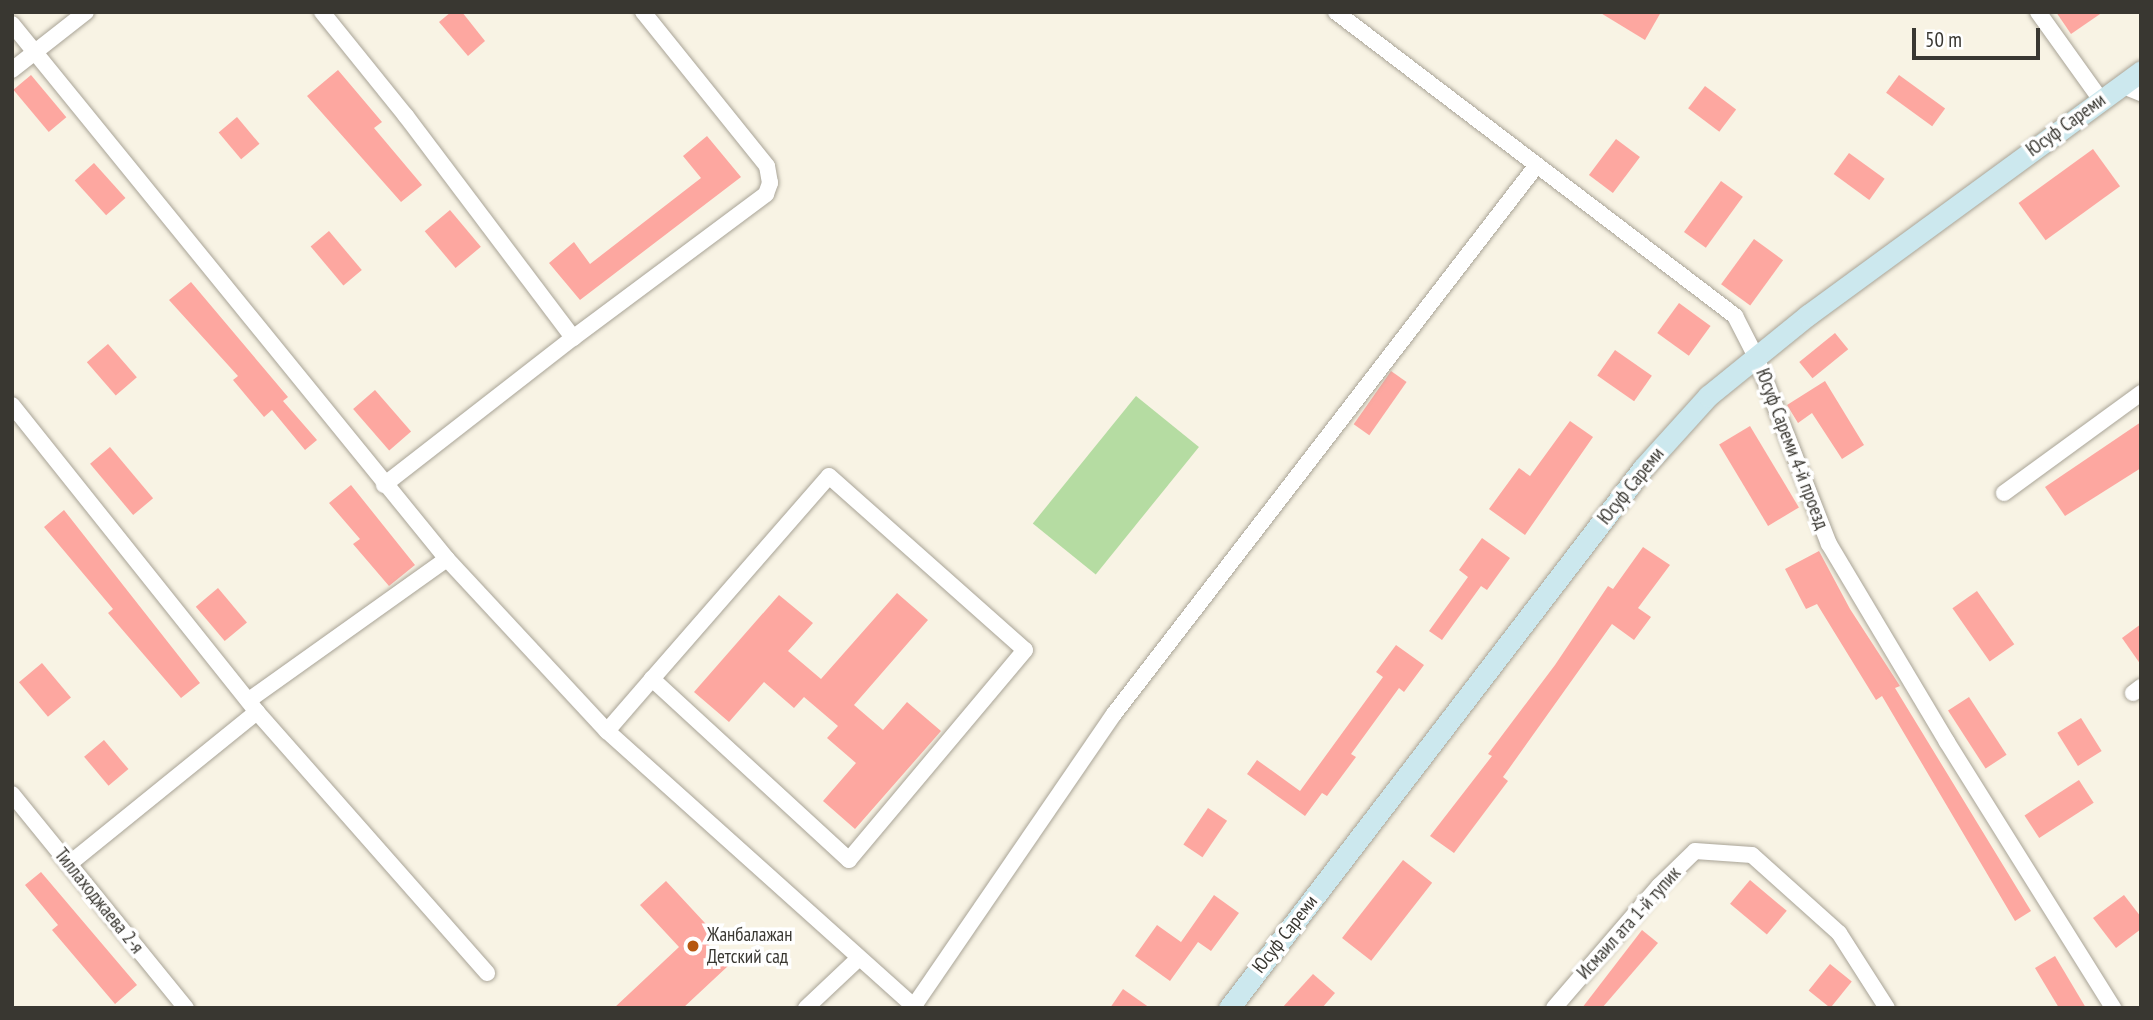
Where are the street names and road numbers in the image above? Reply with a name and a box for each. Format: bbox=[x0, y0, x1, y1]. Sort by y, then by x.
street label: Юсуф Сареми bbox=[2022, 89, 2110, 161]
street label: Юсуф Сареми 4-й проезд bbox=[1751, 365, 1833, 533]
street label: Юсуф Сареми bbox=[1593, 443, 1669, 529]
street label: Тиллаходжаева 2-я bbox=[50, 844, 148, 958]
street label: Исмаил ата 1-й тупик bbox=[1572, 862, 1686, 984]
street label: Юсуф Сареми bbox=[1248, 891, 1322, 977]

